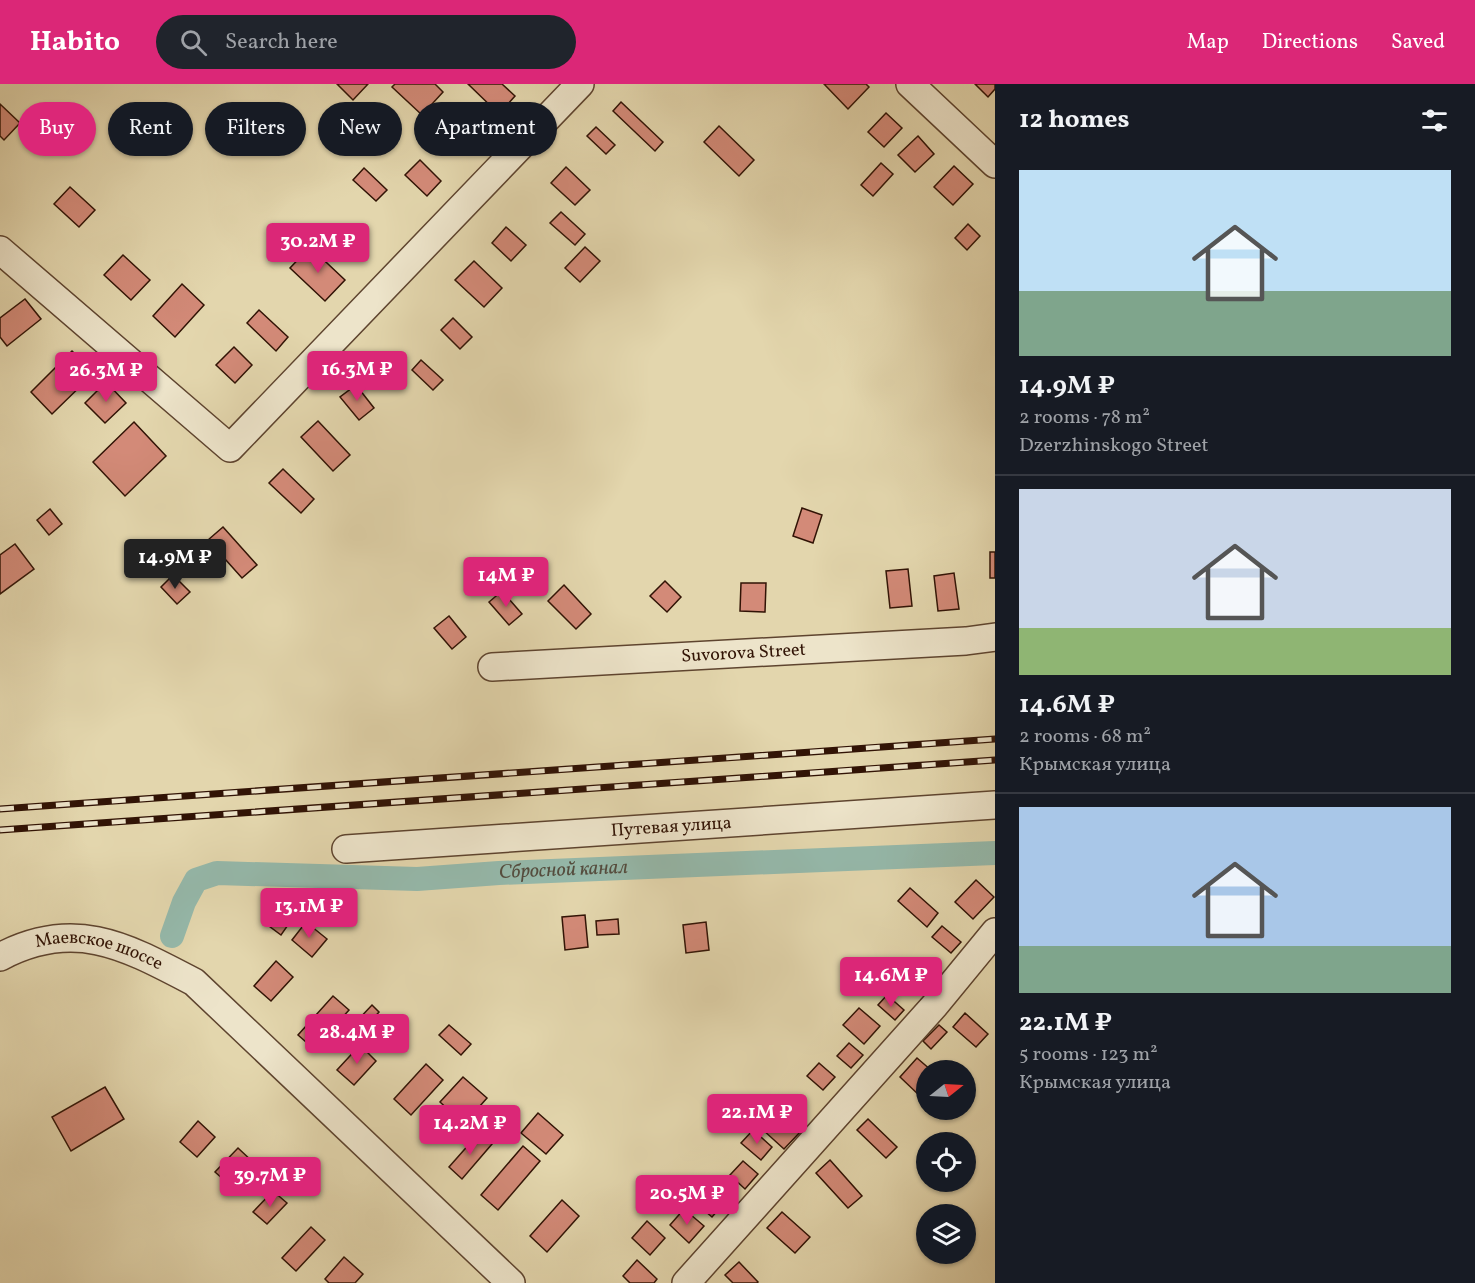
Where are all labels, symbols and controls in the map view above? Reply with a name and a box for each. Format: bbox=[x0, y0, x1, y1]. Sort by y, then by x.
search box bbox=[156, 15, 576, 69]
text: Habito bbox=[30, 23, 120, 62]
icon: search bbox=[177, 26, 210, 59]
text: Search here bbox=[225, 27, 338, 58]
text: Map bbox=[1187, 28, 1229, 57]
text: Directions bbox=[1262, 28, 1358, 57]
text: Saved bbox=[1391, 28, 1445, 57]
chip: Buy bbox=[18, 102, 96, 156]
chip: Rent bbox=[108, 102, 193, 156]
chip: Filters bbox=[205, 102, 306, 156]
chip: New bbox=[318, 102, 402, 156]
chip: Apartment bbox=[414, 102, 557, 156]
text: 12 homes bbox=[1019, 102, 1130, 138]
icon: filters bbox=[1418, 104, 1451, 137]
icon: home bbox=[1181, 209, 1289, 317]
pin: 30.2M ₽ bbox=[263, 223, 373, 274]
text: 30.2M ₽ bbox=[280, 228, 356, 256]
pin: 16.3M ₽ bbox=[302, 351, 412, 402]
pin: 26.3M ₽ bbox=[51, 352, 161, 403]
text: 16.3M ₽ bbox=[321, 356, 393, 384]
text: 26.3M ₽ bbox=[69, 357, 143, 385]
text: 14.9M ₽ bbox=[1019, 368, 1115, 404]
text: 2 rooms · 78 m² bbox=[1019, 404, 1150, 432]
text: Dzerzhinskogo Street bbox=[1019, 432, 1208, 460]
icon: home bbox=[1181, 528, 1289, 636]
pin: 14.9M ₽ bbox=[120, 539, 230, 590]
text: 14.9M ₽ bbox=[138, 544, 212, 572]
pin: 14M ₽ bbox=[464, 557, 548, 608]
text: 14M ₽ bbox=[477, 562, 535, 590]
street label: Suvorova Street bbox=[681, 637, 807, 669]
text: 14.6M ₽ bbox=[1019, 687, 1115, 723]
text: 2 rooms · 68 m² bbox=[1019, 723, 1151, 751]
text: Крымская улица bbox=[1019, 751, 1171, 779]
street label: Путевая улица bbox=[610, 810, 732, 844]
icon: home bbox=[1181, 846, 1289, 954]
water label: Сбросной канал bbox=[498, 854, 628, 887]
pin: 13.1M ₽ bbox=[254, 888, 364, 939]
text: 13.1M ₽ bbox=[275, 893, 344, 921]
street label: Маевское шоссе bbox=[33, 925, 167, 976]
pin: 14.6M ₽ bbox=[836, 957, 946, 1008]
text: 14.6M ₽ bbox=[854, 962, 928, 990]
text: 22.1M ₽ bbox=[1019, 1005, 1112, 1041]
pin: 28.4M ₽ bbox=[302, 1014, 412, 1065]
text: 28.4M ₽ bbox=[319, 1019, 395, 1047]
text: 5 rooms · 123 m² bbox=[1019, 1041, 1158, 1069]
north arrow bbox=[916, 1060, 976, 1120]
map controls bbox=[916, 1060, 976, 1264]
text: Крымская улица bbox=[1019, 1069, 1171, 1097]
pin: 22.1M ₽ bbox=[702, 1094, 812, 1145]
text: 22.1M ₽ bbox=[721, 1099, 793, 1127]
pin: 14.2M ₽ bbox=[415, 1105, 525, 1156]
text: 14.2M ₽ bbox=[433, 1110, 507, 1138]
button: locate bbox=[916, 1132, 976, 1192]
pin: 39.7M ₽ bbox=[215, 1157, 325, 1208]
text: 39.7M ₽ bbox=[234, 1162, 306, 1190]
pin: 20.5M ₽ bbox=[632, 1175, 742, 1226]
text: 20.5M ₽ bbox=[650, 1180, 724, 1208]
button: layers bbox=[916, 1204, 976, 1264]

